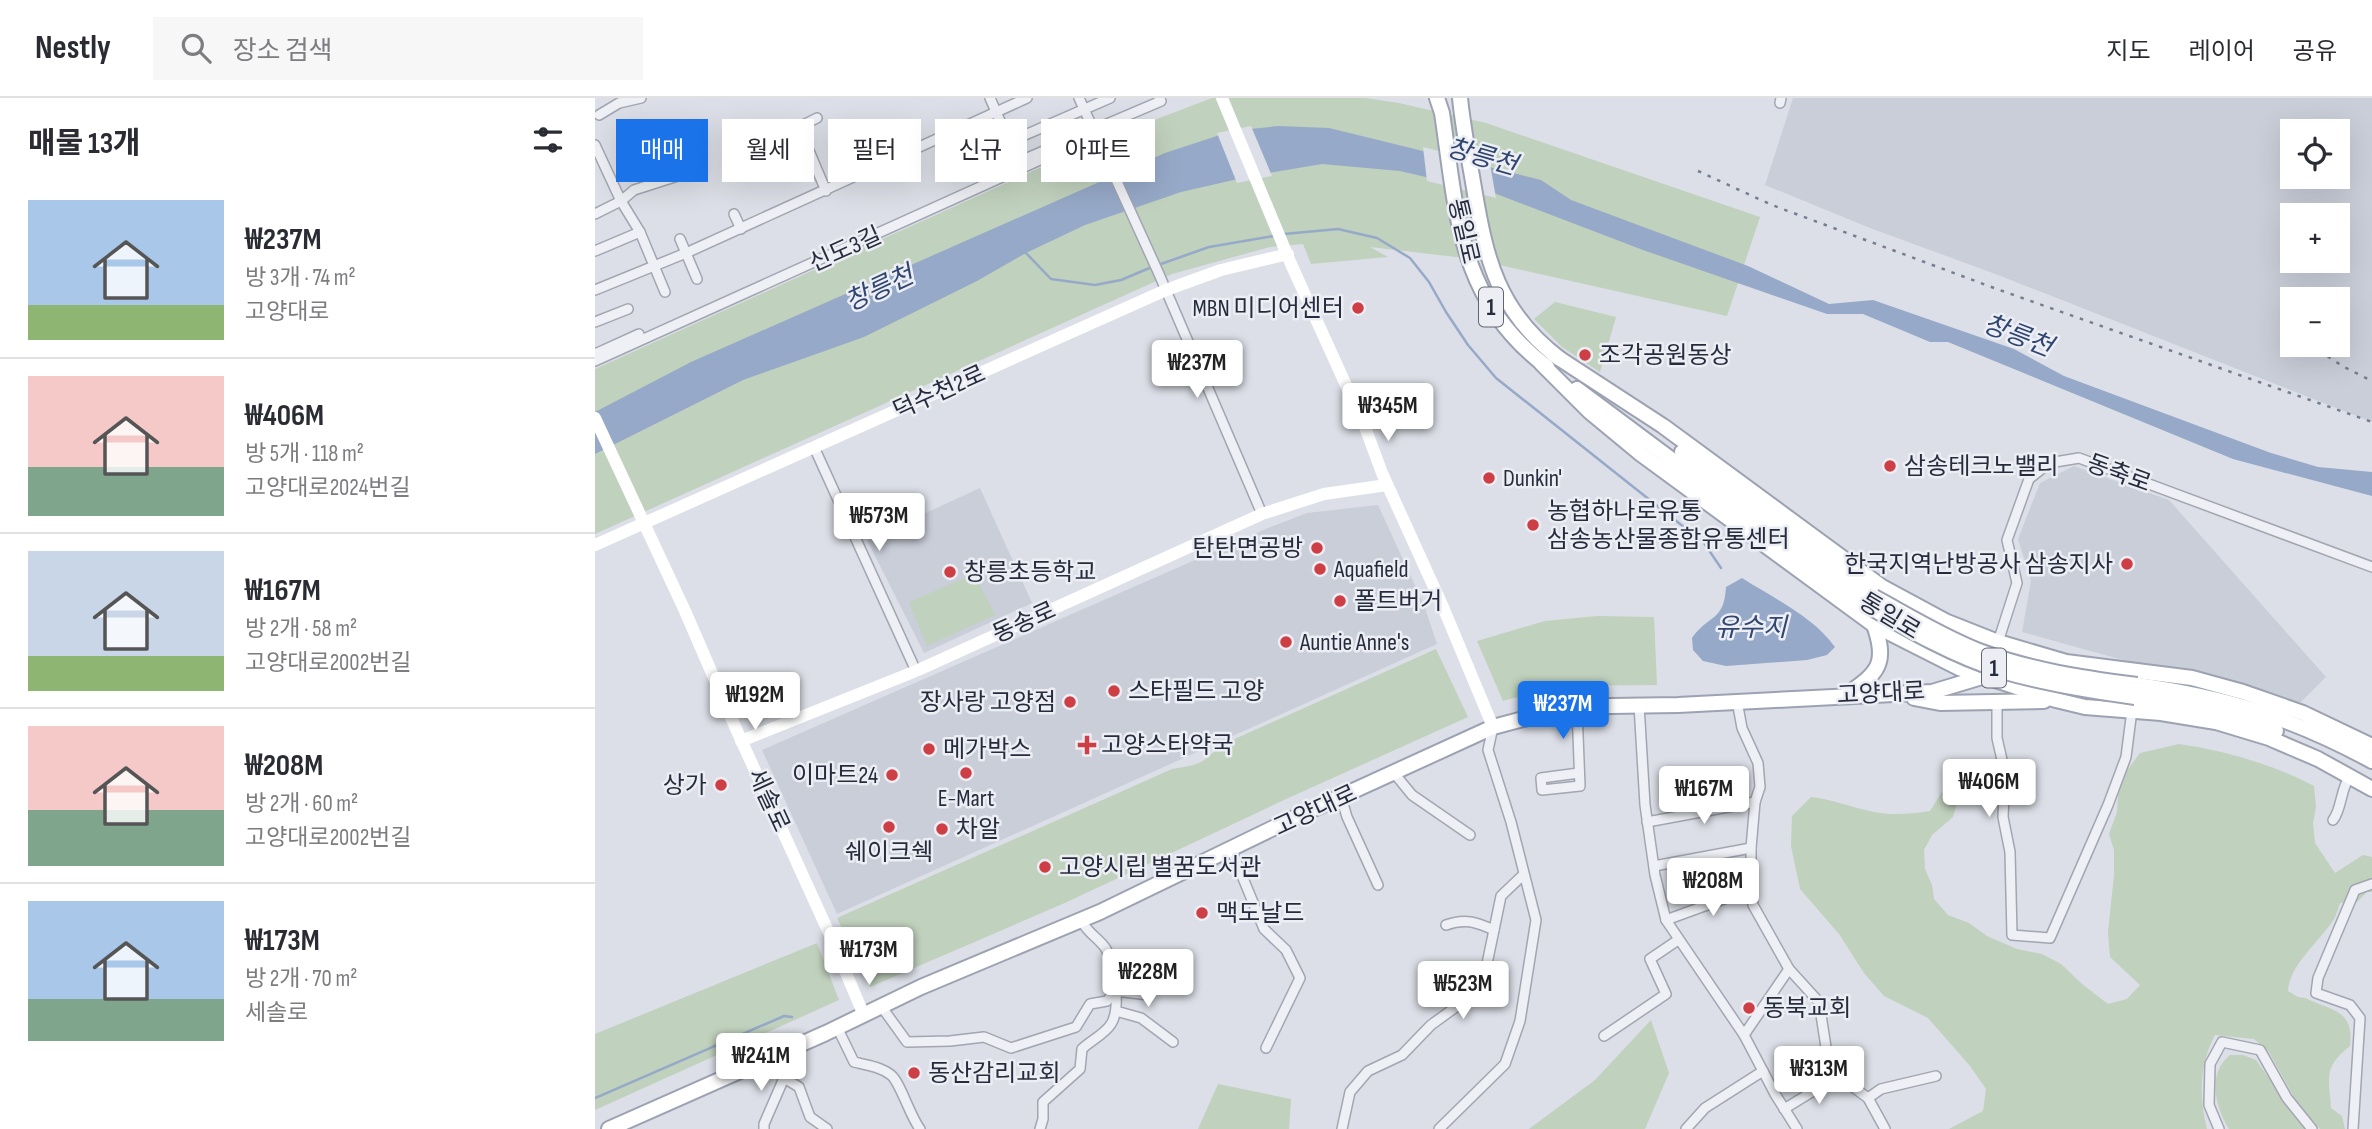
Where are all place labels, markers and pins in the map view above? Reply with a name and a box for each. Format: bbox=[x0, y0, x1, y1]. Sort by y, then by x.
place label: MBN 미디어센터 bbox=[1193, 294, 1344, 323]
marker: MBN 미디어센터 bbox=[1350, 300, 1366, 316]
pin: ₩237M bbox=[1148, 341, 1246, 400]
place label: 조각공원동상 bbox=[1599, 341, 1731, 370]
marker: 조각공원동상 bbox=[1577, 347, 1593, 363]
pin: ₩345M bbox=[1339, 384, 1437, 443]
place label: 삼송테크노밸리 bbox=[1904, 452, 2059, 481]
marker: 삼송테크노밸리 bbox=[1882, 458, 1898, 474]
place label: Dunkin' bbox=[1503, 464, 1562, 493]
marker: Dunkin' bbox=[1481, 470, 1497, 486]
pin: ₩573M bbox=[830, 494, 928, 553]
place label: 농협하나로유통 삼송농산물종합유통센터 bbox=[1547, 497, 1790, 554]
marker: 농협하나로유통 삼송농산물종합유통센터 bbox=[1525, 517, 1541, 533]
place label: 탄탄면공방 bbox=[1193, 534, 1303, 563]
marker: 탄탄면공방 bbox=[1309, 540, 1325, 556]
place label: 한국지역난방공사 삼송지사 bbox=[1844, 550, 2113, 579]
place label: Aquafield bbox=[1333, 555, 1408, 584]
marker: 한국지역난방공사 삼송지사 bbox=[2119, 556, 2135, 572]
place label: 창릉초등학교 bbox=[964, 558, 1096, 587]
marker: Aquafield bbox=[1312, 561, 1328, 577]
marker: 창릉초등학교 bbox=[942, 564, 958, 580]
place label: 폴트버거 bbox=[1354, 587, 1442, 616]
marker: 폴트버거 bbox=[1332, 593, 1348, 609]
place label: Auntie Anne's bbox=[1299, 628, 1409, 657]
marker: Auntie Anne's bbox=[1278, 634, 1294, 650]
pin: ₩192M bbox=[706, 672, 804, 732]
place label: 스타필드 고양 bbox=[1128, 677, 1264, 706]
pin: ₩237M bbox=[1514, 682, 1612, 741]
marker: 스타필드 고양 bbox=[1106, 683, 1122, 699]
place label: 장사랑 고양점 bbox=[920, 688, 1056, 717]
marker: 장사랑 고양점 bbox=[1062, 694, 1078, 710]
place label: 고양스타약국 bbox=[1101, 731, 1233, 760]
place label: 메가박스 bbox=[943, 735, 1031, 764]
marker: 고양스타약국 bbox=[1079, 737, 1095, 753]
marker: 메가박스 bbox=[921, 741, 937, 757]
pin: ₩406M bbox=[1940, 760, 2038, 819]
place label: 이마트24 bbox=[792, 761, 878, 790]
marker: E-Mart bbox=[958, 765, 974, 781]
pin: ₩167M bbox=[1655, 766, 1753, 826]
marker: 이마트24 bbox=[884, 767, 900, 783]
place label: 상가 bbox=[663, 771, 707, 800]
marker: 상가 bbox=[713, 777, 729, 793]
place label: E-Mart bbox=[938, 784, 994, 813]
place label: 차알 bbox=[956, 815, 1000, 844]
marker: 쉐이크쉑 bbox=[881, 819, 897, 835]
marker: 차알 bbox=[934, 821, 950, 837]
place label: 쉐이크쉑 bbox=[845, 838, 933, 867]
place label: 고양시립 별꿈도서관 bbox=[1059, 853, 1262, 882]
pin: ₩208M bbox=[1664, 858, 1762, 918]
marker: 고양시립 별꿈도서관 bbox=[1037, 859, 1053, 875]
place label: 맥도날드 bbox=[1216, 899, 1304, 928]
marker: 맥도날드 bbox=[1194, 905, 1210, 921]
pin: ₩173M bbox=[820, 928, 918, 987]
pin: ₩228M bbox=[1099, 950, 1197, 1009]
pin: ₩523M bbox=[1414, 962, 1512, 1021]
place label: 동북교회 bbox=[1763, 994, 1851, 1023]
marker: 동북교회 bbox=[1741, 1000, 1757, 1016]
pin: ₩241M bbox=[712, 1034, 810, 1093]
pin: ₩313M bbox=[1770, 1046, 1868, 1106]
place label: 동산감리교회 bbox=[928, 1059, 1060, 1088]
marker: 동산감리교회 bbox=[906, 1065, 922, 1081]

